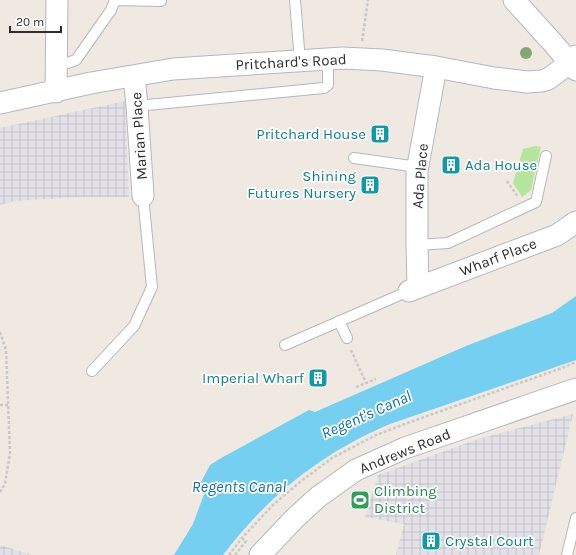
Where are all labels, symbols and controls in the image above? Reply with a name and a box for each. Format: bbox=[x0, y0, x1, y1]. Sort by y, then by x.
scale bar bbox=[10, 8, 61, 34]
text: 20 m bbox=[16, 15, 44, 29]
street label: Pritchard's Road bbox=[235, 50, 347, 74]
street label: Marian Place bbox=[127, 92, 151, 180]
building icon: Pritchard House bbox=[369, 123, 391, 145]
place label: Pritchard House bbox=[256, 125, 366, 143]
street label: Ada Place bbox=[408, 143, 432, 209]
building icon: Ada House bbox=[440, 154, 462, 176]
place label: Ada House bbox=[465, 156, 537, 174]
place label: Shining Futures Nursery bbox=[247, 167, 357, 202]
building icon: Shining Futures Nursery bbox=[359, 174, 381, 196]
street label: Wharf Place bbox=[457, 234, 539, 280]
building icon: Imperial Wharf bbox=[307, 367, 329, 389]
place label: Imperial Wharf bbox=[202, 369, 305, 387]
water label: Regent's Canal bbox=[318, 386, 414, 443]
street label: Andrews Road bbox=[357, 425, 453, 477]
water label: Regents Canal bbox=[192, 477, 286, 496]
place label: Climbing District bbox=[374, 482, 437, 517]
sports icon: Climbing District bbox=[349, 489, 371, 511]
building icon: Crystal Court bbox=[420, 530, 442, 552]
place label: Crystal Court bbox=[445, 532, 534, 550]

